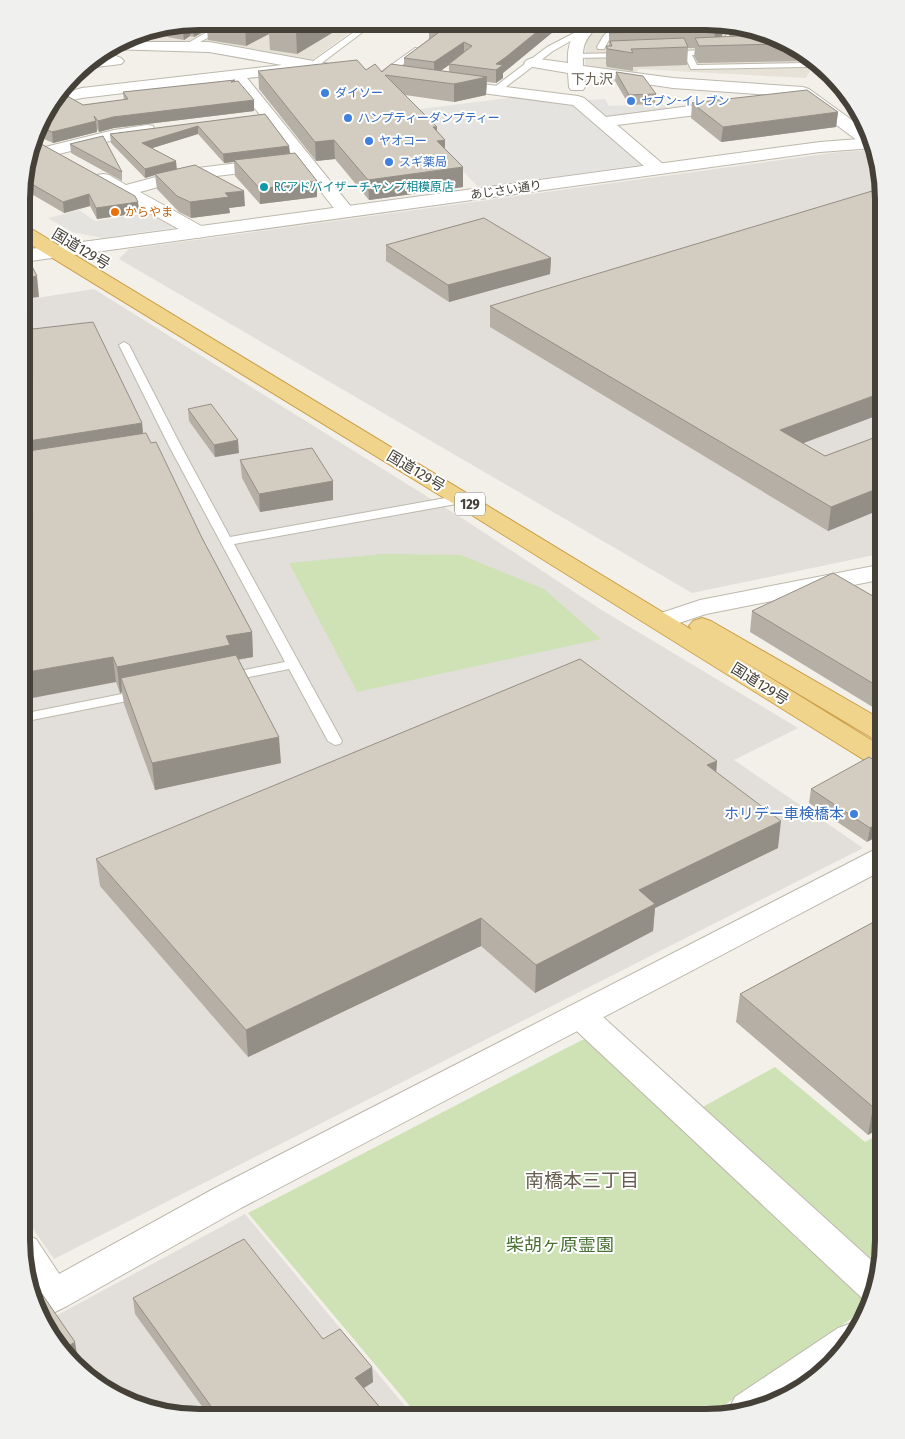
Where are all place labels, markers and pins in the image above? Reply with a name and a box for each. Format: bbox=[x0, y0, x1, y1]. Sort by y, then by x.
place label: ダイソー bbox=[335, 86, 383, 100]
marker: ダイソー bbox=[319, 87, 331, 99]
place label: セブン-イレブン bbox=[641, 94, 729, 108]
marker: セブン-イレブン bbox=[625, 95, 637, 107]
place label: ハンプティーダンプティー bbox=[358, 111, 500, 125]
marker: ハンプティーダンプティー bbox=[342, 112, 354, 124]
place label: ヤオコー bbox=[379, 134, 427, 148]
marker: ヤオコー bbox=[363, 135, 375, 147]
place label: スギ薬局 bbox=[399, 155, 447, 169]
marker: スギ薬局 bbox=[383, 156, 395, 168]
place label: RCアドバイザーチャンプ相模原店 bbox=[274, 180, 454, 194]
marker: RCアドバイザーチャンプ相模原店 bbox=[258, 181, 270, 193]
place label: からやま bbox=[125, 205, 173, 219]
marker: からやま bbox=[109, 206, 121, 218]
place label: ホリデー車検橋本 bbox=[724, 805, 844, 823]
marker: ホリデー車検橋本 bbox=[848, 808, 860, 820]

